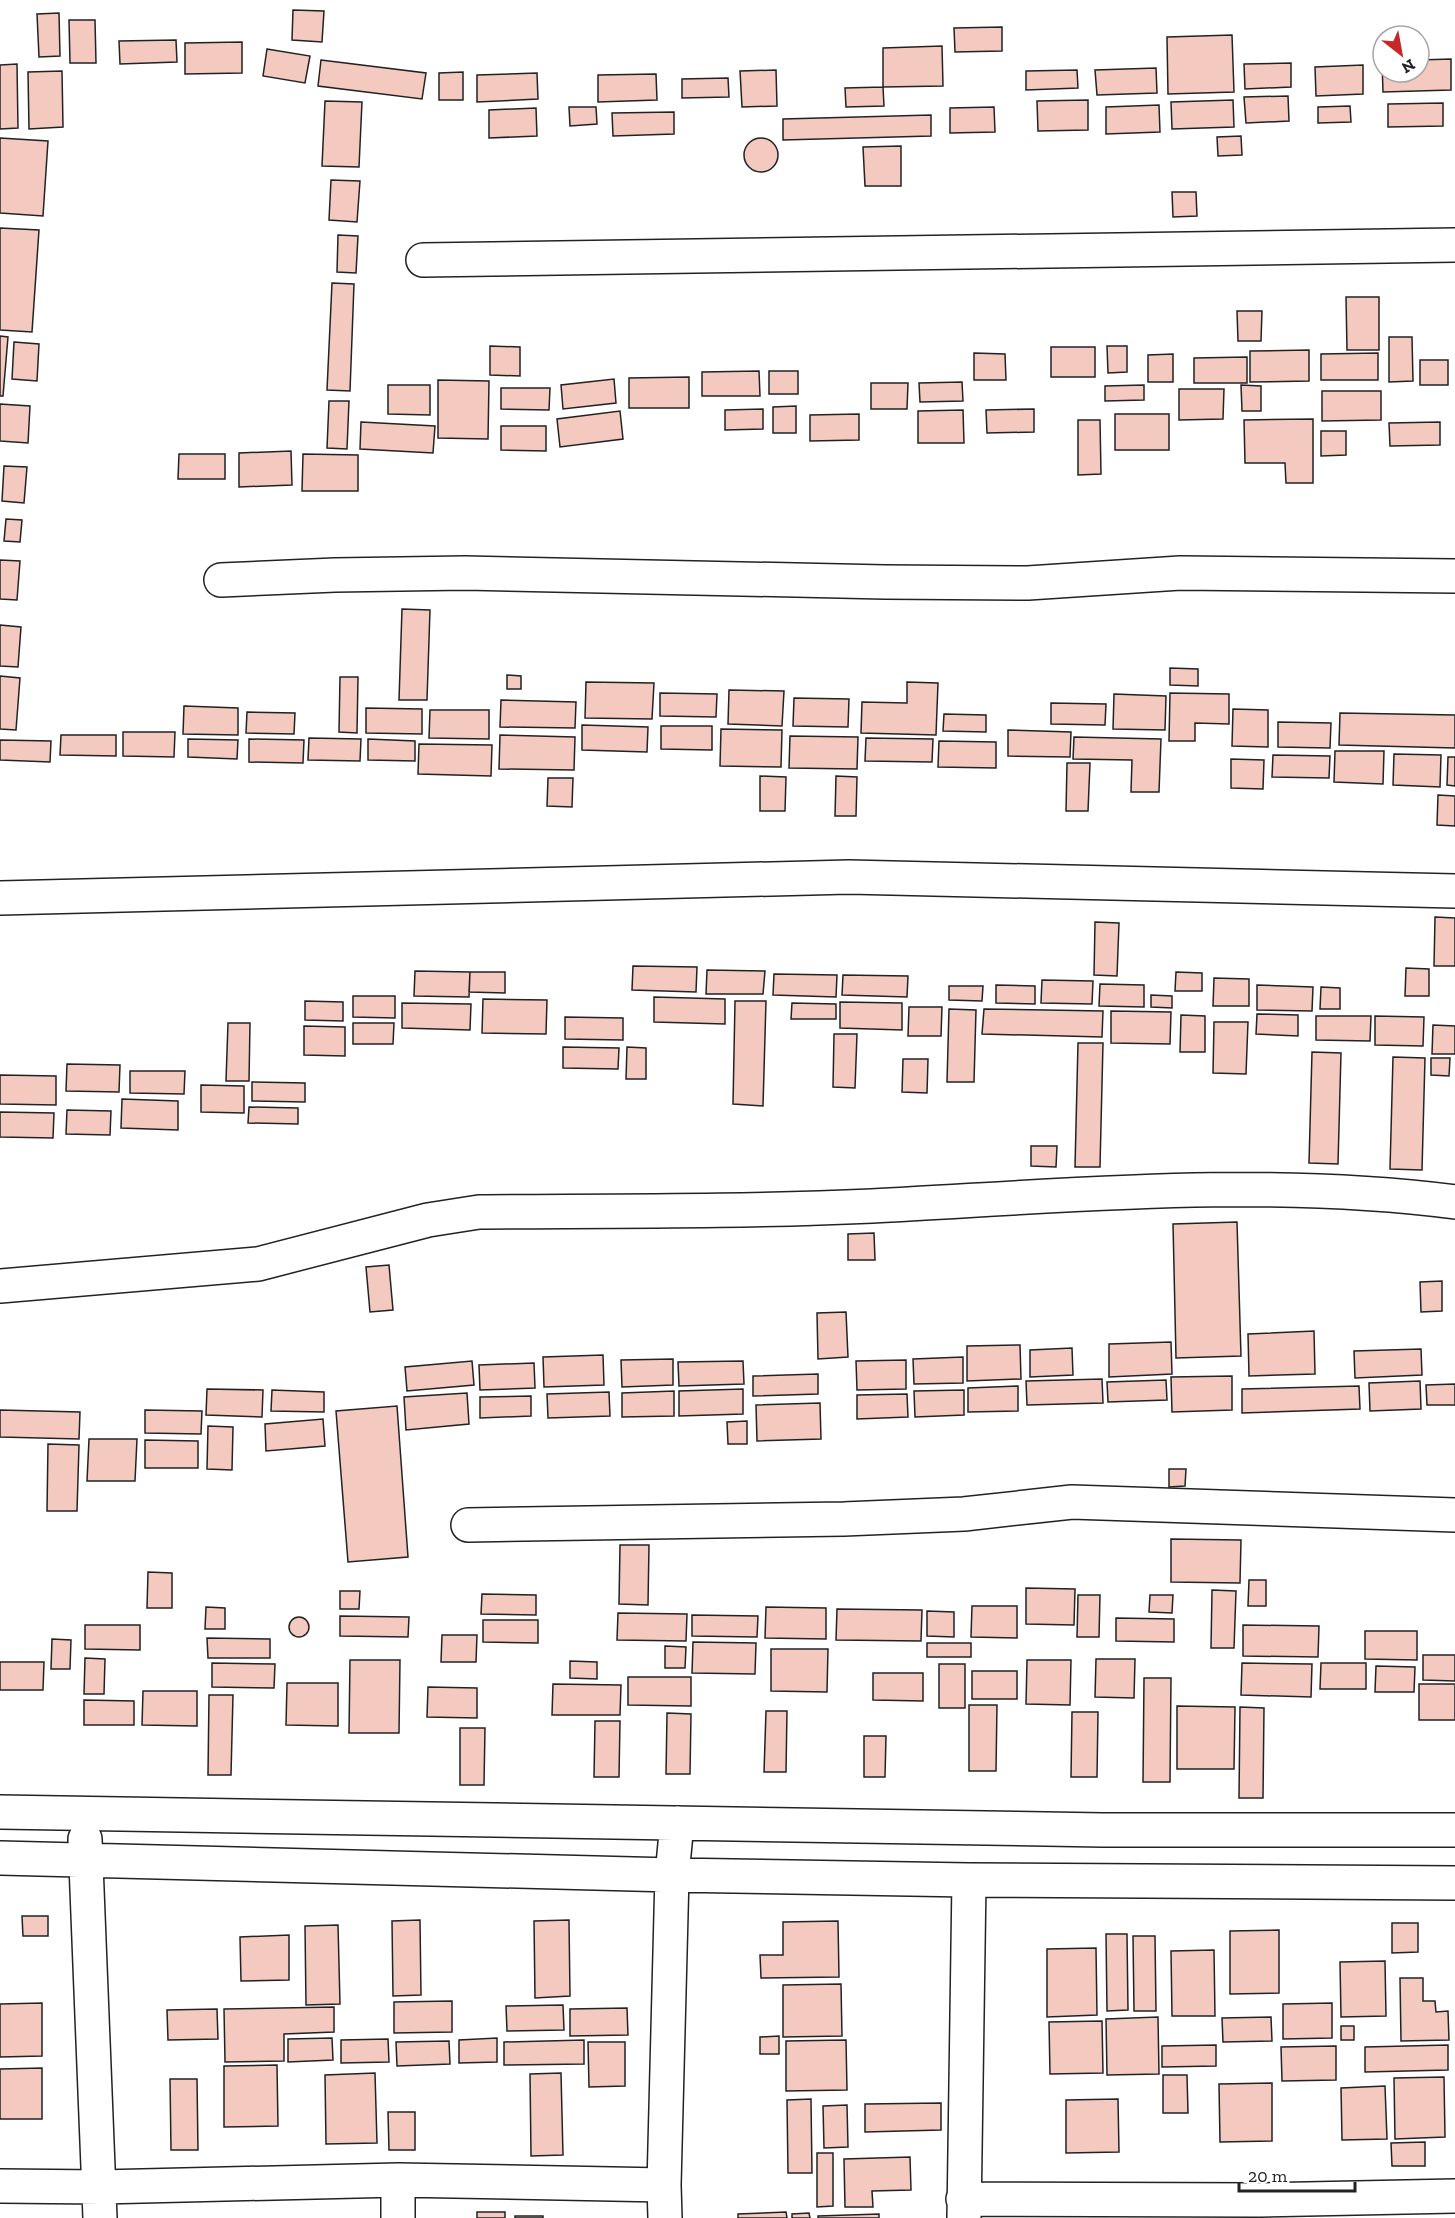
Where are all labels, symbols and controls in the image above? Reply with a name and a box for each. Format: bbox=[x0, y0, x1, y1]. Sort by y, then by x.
north arrow bbox=[1371, 24, 1431, 84]
text: N bbox=[1398, 55, 1419, 78]
scale bar bbox=[1239, 2155, 1354, 2193]
text: 20 m bbox=[1248, 2165, 1288, 2187]

